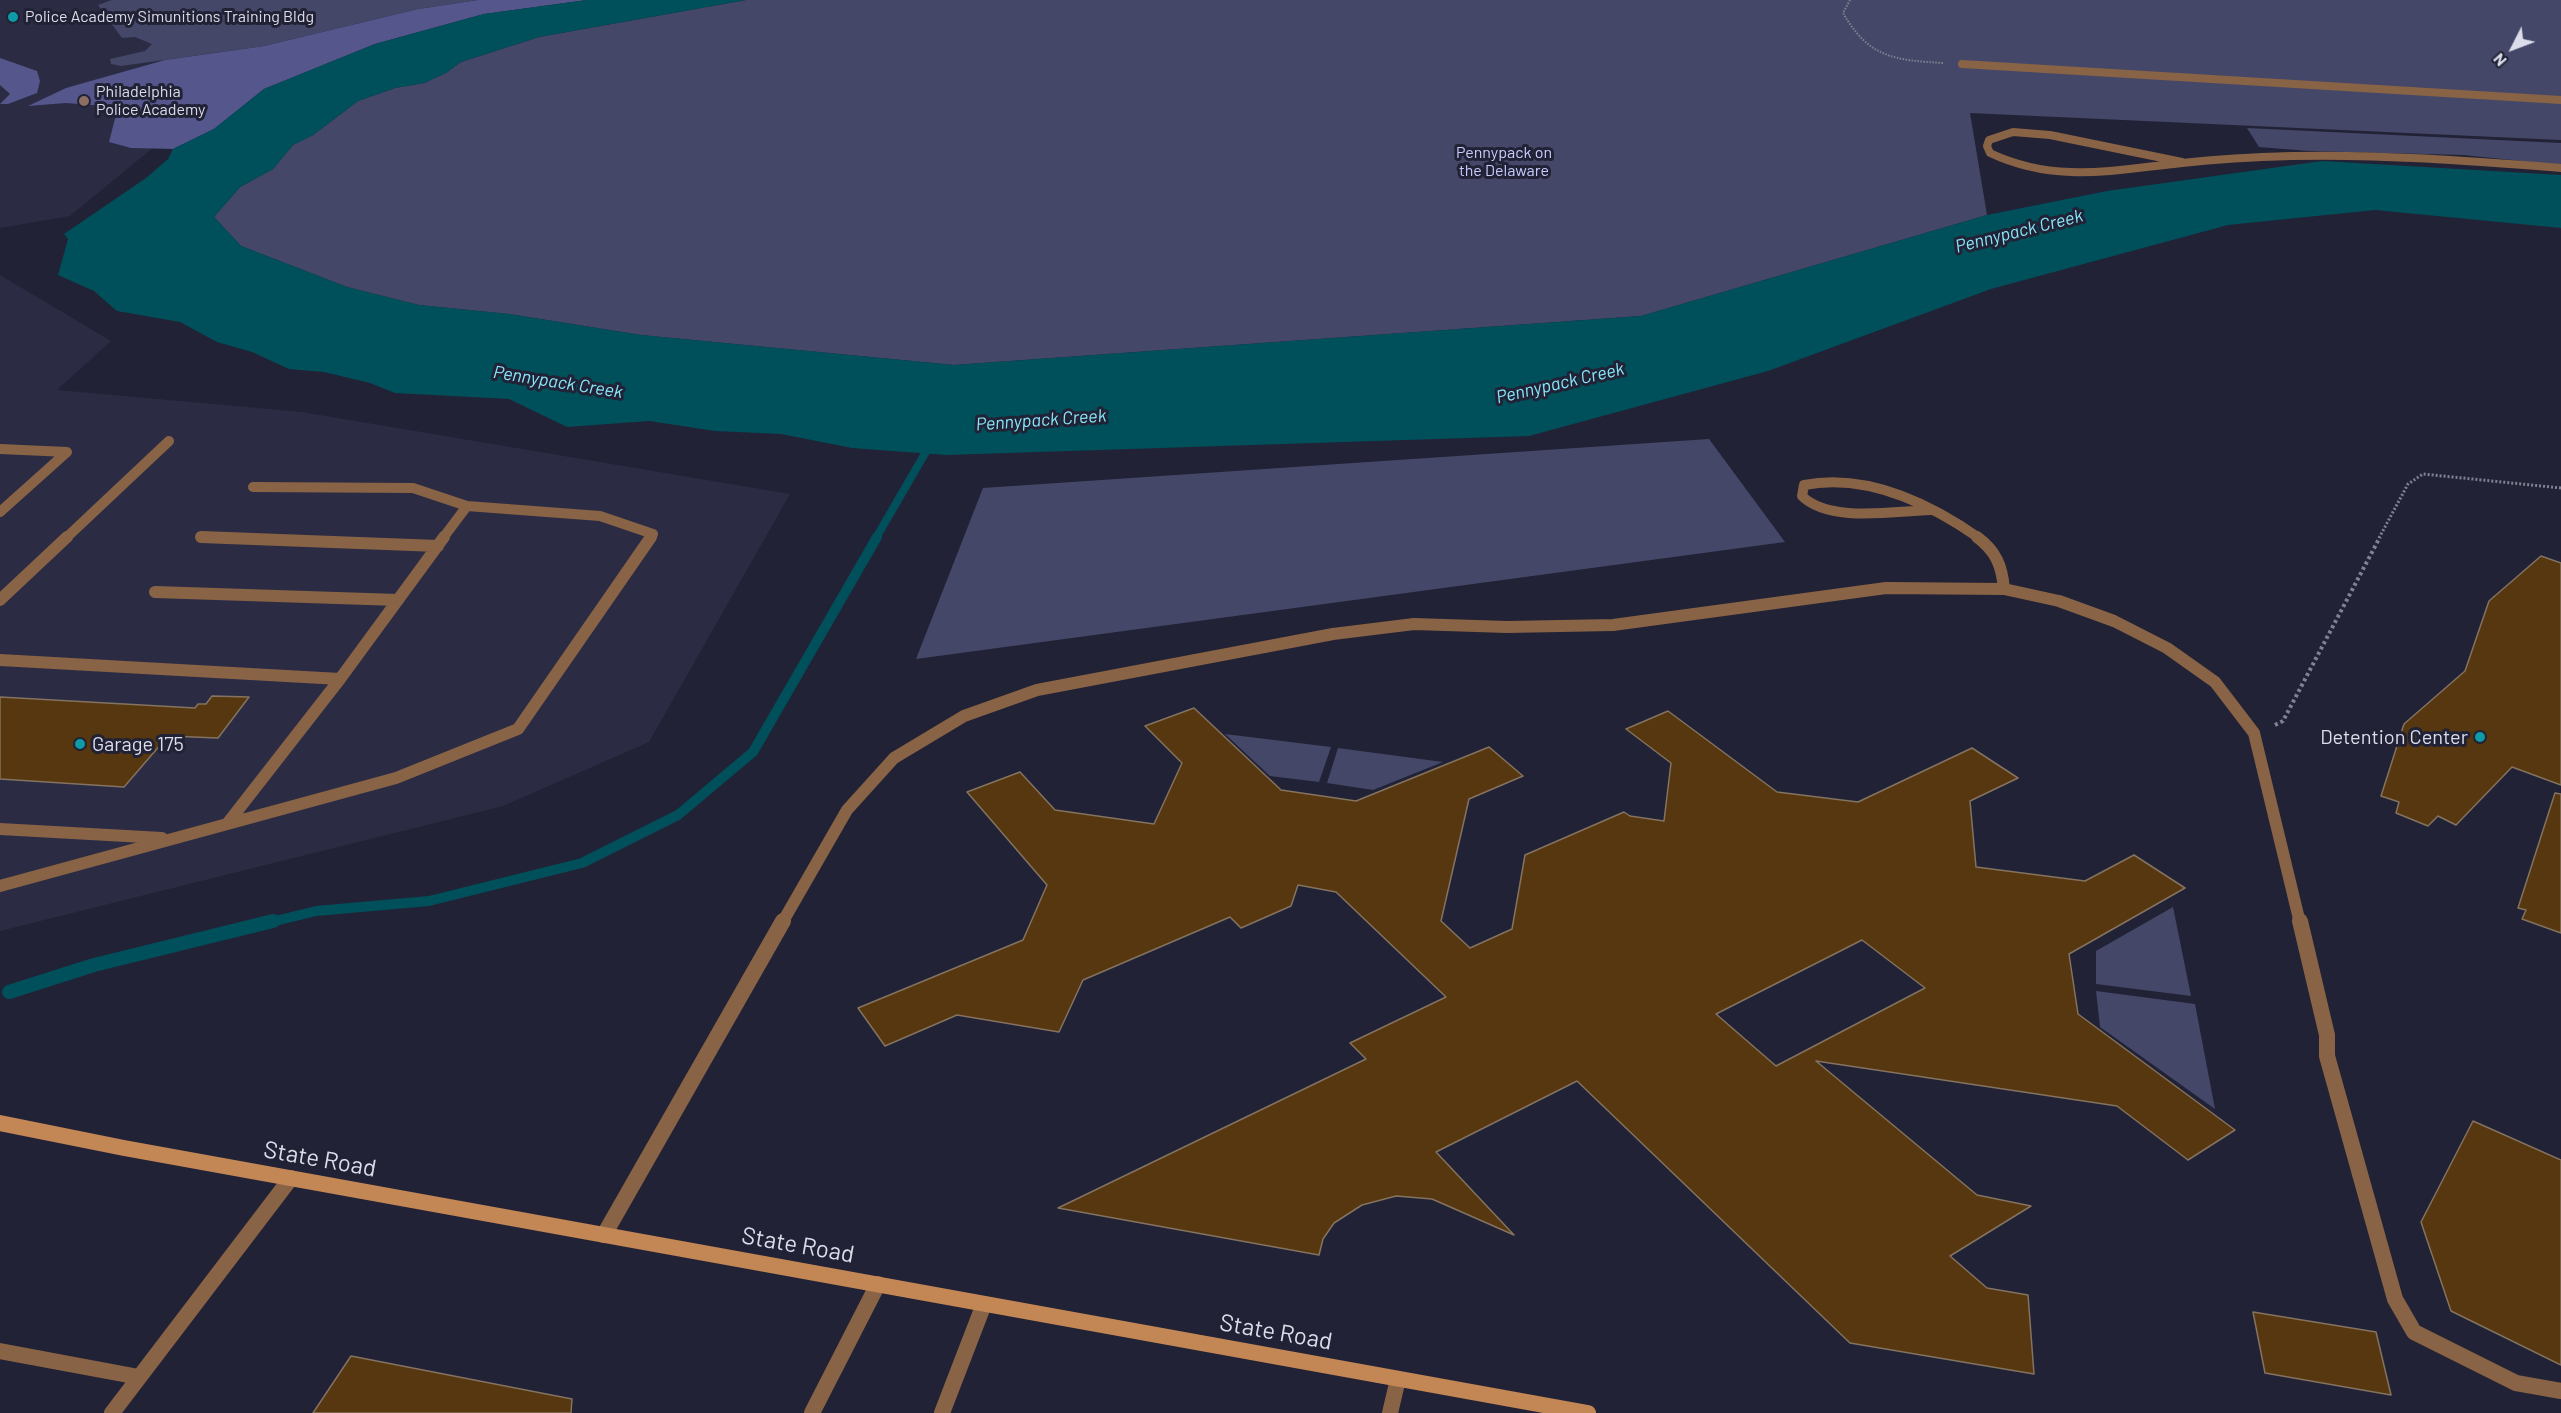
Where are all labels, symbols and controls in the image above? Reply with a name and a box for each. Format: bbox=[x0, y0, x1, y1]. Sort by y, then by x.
place label: Police Academy Simunitions Training Bldg bbox=[25, 7, 314, 27]
marker: Police Academy Simunitions Training Bldg bbox=[6, 10, 20, 24]
north arrow bbox=[2483, 18, 2543, 78]
text: N bbox=[2489, 50, 2510, 71]
place label: Philadelphia Police Academy bbox=[96, 82, 205, 120]
marker: Philadelphia Police Academy bbox=[77, 94, 91, 108]
park label: Pennypack on the Delaware bbox=[1456, 143, 1552, 181]
water label: Pennypack Creek bbox=[1953, 205, 2085, 257]
water label: Pennypack Creek bbox=[1494, 358, 1626, 408]
water label: Pennypack Creek bbox=[492, 361, 624, 403]
water label: Pennypack Creek bbox=[975, 405, 1107, 435]
place label: Detention Center bbox=[2320, 725, 2468, 749]
marker: Detention Center bbox=[2473, 730, 2487, 744]
place label: Garage 175 bbox=[92, 732, 184, 756]
marker: Garage 175 bbox=[73, 737, 87, 751]
street label: State Road bbox=[261, 1135, 379, 1183]
street label: State Road bbox=[739, 1221, 857, 1269]
street label: State Road bbox=[1217, 1308, 1335, 1356]

